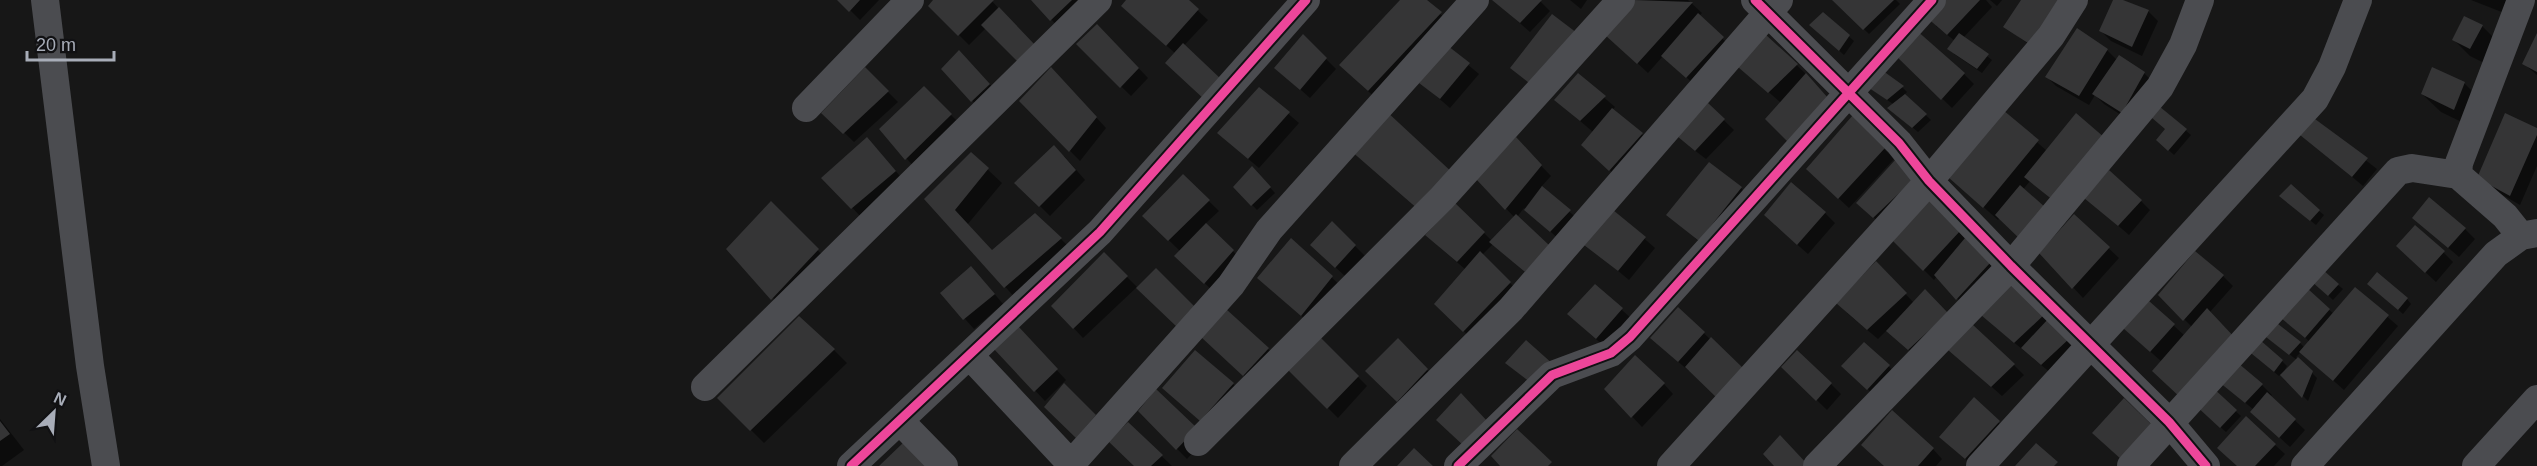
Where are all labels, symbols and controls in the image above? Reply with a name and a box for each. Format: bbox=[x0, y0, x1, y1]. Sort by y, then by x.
scale bar bbox=[27, 24, 114, 62]
text: 20 m bbox=[36, 35, 76, 55]
north arrow bbox=[24, 382, 84, 442]
text: N bbox=[51, 389, 69, 409]

